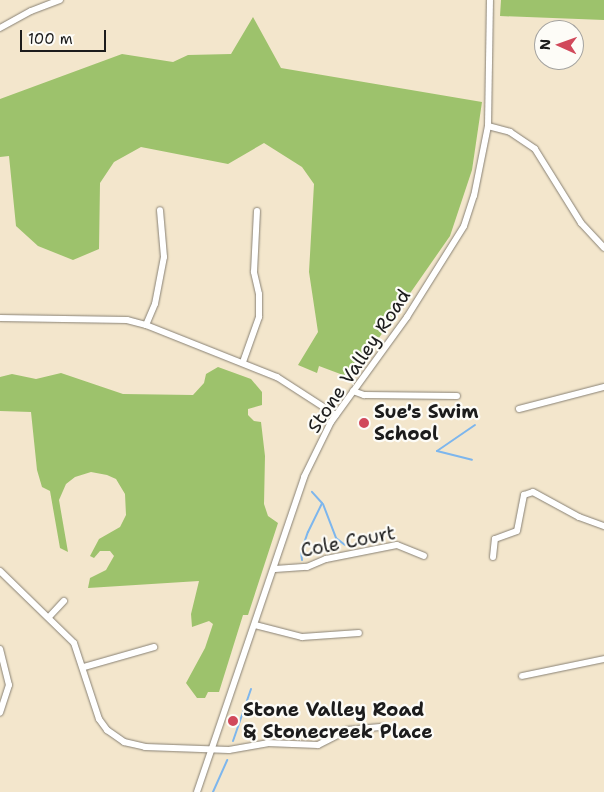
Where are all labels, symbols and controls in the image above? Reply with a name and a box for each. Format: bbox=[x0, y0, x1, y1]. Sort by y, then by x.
scale bar bbox=[22, 20, 109, 52]
north arrow bbox=[534, 20, 584, 70]
text: 100 m bbox=[28, 29, 73, 49]
text: N bbox=[536, 39, 554, 50]
street label: Stone Valley Road bbox=[303, 285, 415, 437]
place label: Sue's Swim School bbox=[374, 401, 479, 445]
marker: Sue's Swim School bbox=[358, 417, 370, 429]
street label: Cole Court bbox=[299, 522, 397, 562]
place label: Stone Valley Road & Stonecreek Place bbox=[243, 699, 433, 743]
marker: Stone Valley Road & Stonecreek Place bbox=[227, 715, 239, 727]

